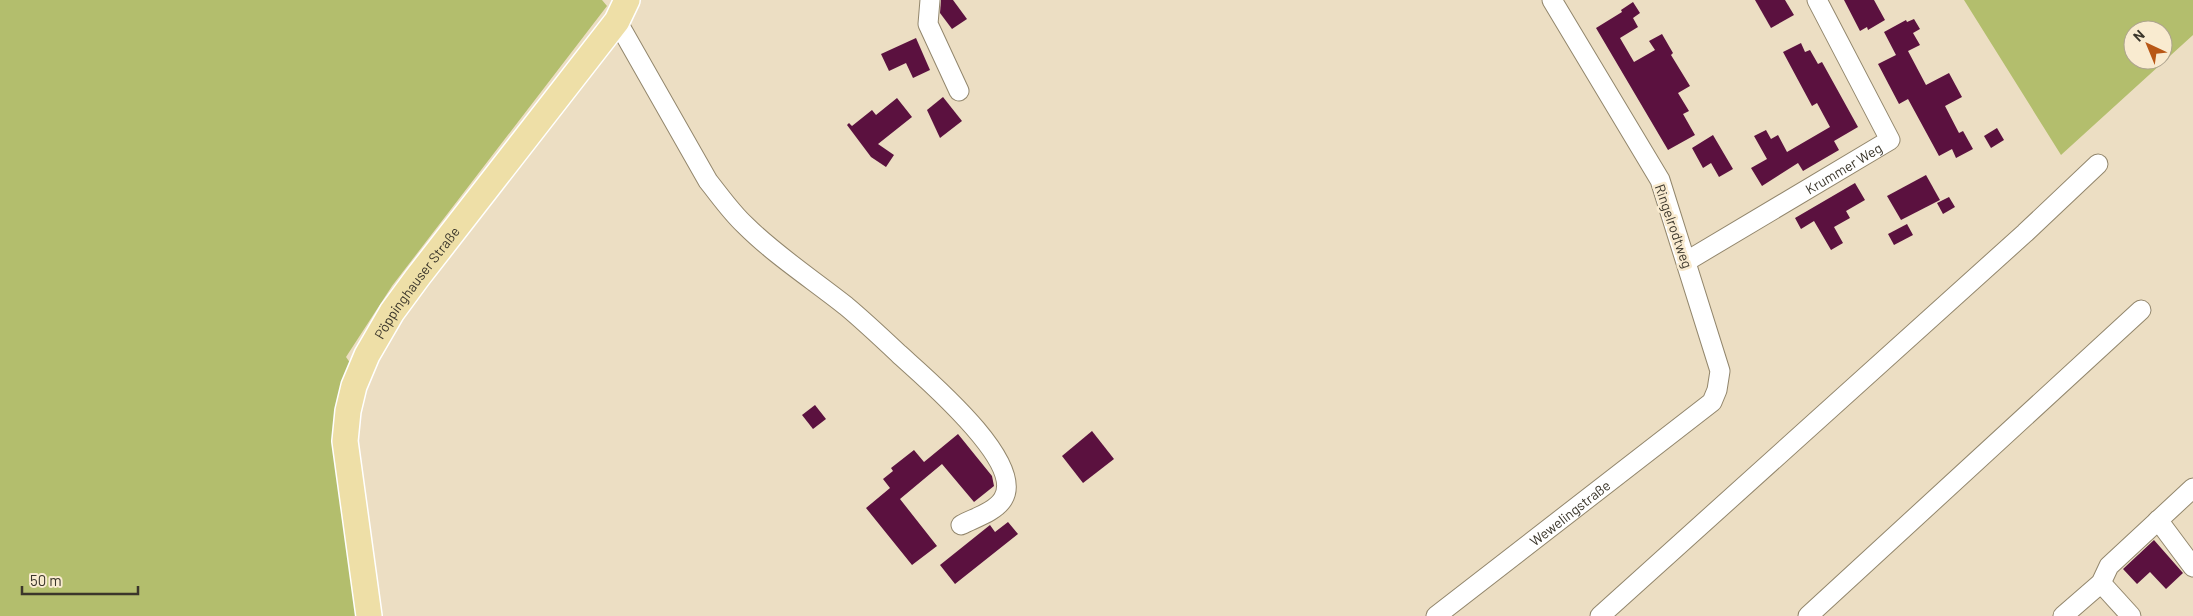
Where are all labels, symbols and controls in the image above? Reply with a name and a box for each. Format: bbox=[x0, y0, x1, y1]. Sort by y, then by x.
north arrow bbox=[2123, 20, 2173, 70]
text: N bbox=[2129, 26, 2148, 45]
street label: Krummer Weg bbox=[1802, 138, 1885, 197]
street label: Ringelrodtweg bbox=[1652, 182, 1696, 270]
street label: Pöppinghauser Straße bbox=[370, 223, 463, 342]
street label: Wewelingstraße bbox=[1526, 476, 1613, 549]
scale bar bbox=[22, 564, 139, 596]
text: 50 m bbox=[30, 571, 62, 589]

